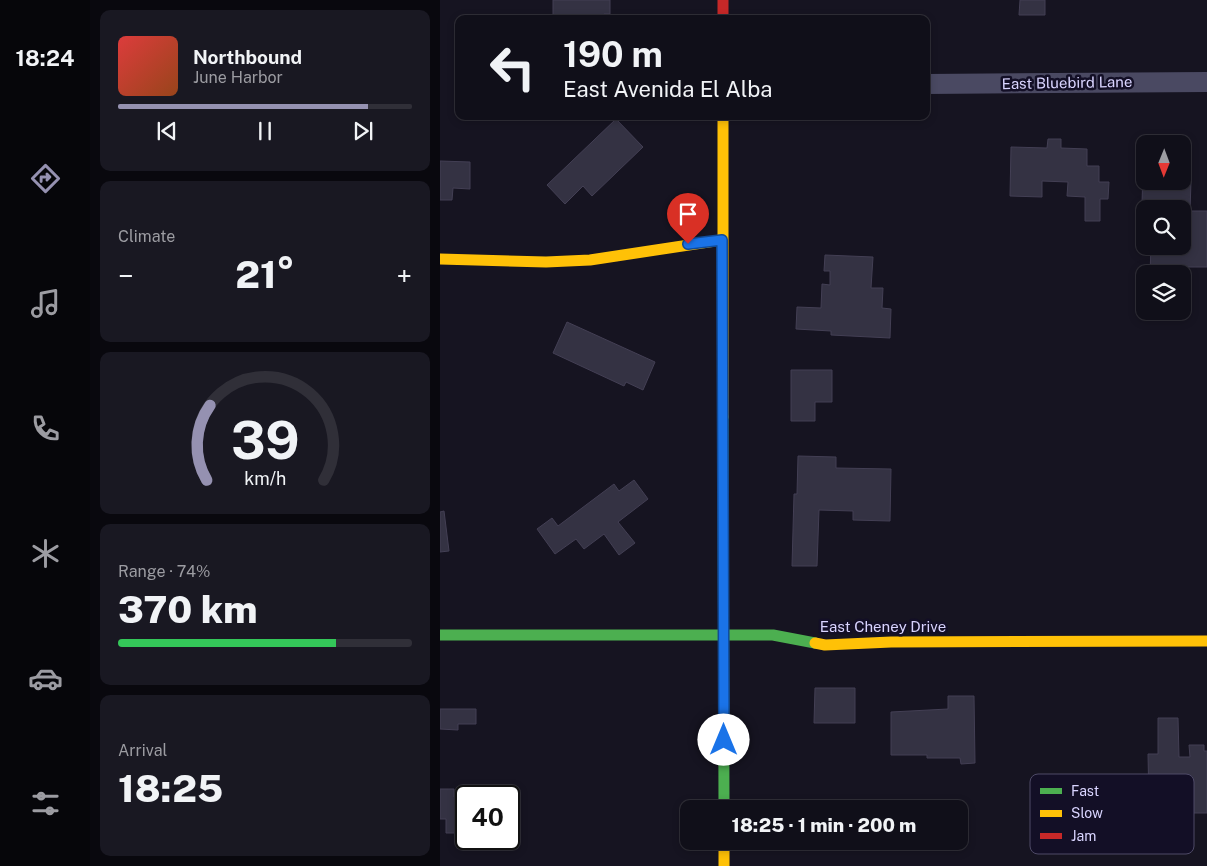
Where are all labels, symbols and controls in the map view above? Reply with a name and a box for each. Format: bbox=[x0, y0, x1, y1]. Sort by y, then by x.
text: 190 m bbox=[563, 34, 663, 75]
icon: left bbox=[480, 35, 545, 100]
text: 18:24 bbox=[16, 45, 74, 71]
text: Northbound bbox=[193, 46, 302, 68]
text: June Harbor bbox=[193, 68, 283, 87]
street label: East Bluebird Lane bbox=[1001, 73, 1133, 92]
text: East Avenida El Alba bbox=[563, 76, 772, 102]
icon: previous bbox=[153, 117, 181, 145]
icon: pause bbox=[251, 117, 279, 145]
icon: next bbox=[349, 117, 377, 145]
north arrow bbox=[1136, 135, 1191, 190]
map controls bbox=[1136, 135, 1191, 320]
icon: directions bbox=[28, 161, 63, 196]
pin bbox=[667, 193, 709, 244]
icon: arrive bbox=[674, 200, 702, 228]
button: search bbox=[1136, 200, 1191, 255]
text: Climate bbox=[118, 227, 175, 246]
text: 21° bbox=[235, 252, 295, 297]
text: − bbox=[118, 259, 134, 292]
text: + bbox=[396, 259, 412, 292]
button: layers bbox=[1136, 265, 1191, 320]
icon: music bbox=[28, 286, 63, 321]
text: 39 bbox=[231, 410, 299, 471]
icon: phone bbox=[28, 411, 63, 446]
text: km/h bbox=[244, 468, 286, 489]
icon: climate bbox=[28, 536, 63, 571]
text: Range · 74% bbox=[118, 562, 210, 581]
text: 370 km bbox=[118, 587, 258, 632]
street label: East Cheney Drive bbox=[820, 618, 946, 635]
icon: car bbox=[28, 661, 63, 696]
position arrow bbox=[697, 713, 749, 765]
text: Arrival bbox=[118, 741, 167, 760]
text: 18:25 bbox=[118, 766, 223, 811]
legend bbox=[1030, 774, 1194, 854]
text: Fast bbox=[1071, 783, 1099, 799]
speed limit sign: 40 bbox=[455, 785, 520, 850]
icon: filters bbox=[28, 786, 63, 821]
text: Slow bbox=[1071, 805, 1103, 821]
text: 18:25 · 1 min · 200 m bbox=[732, 814, 916, 836]
text: Jam bbox=[1071, 828, 1096, 844]

